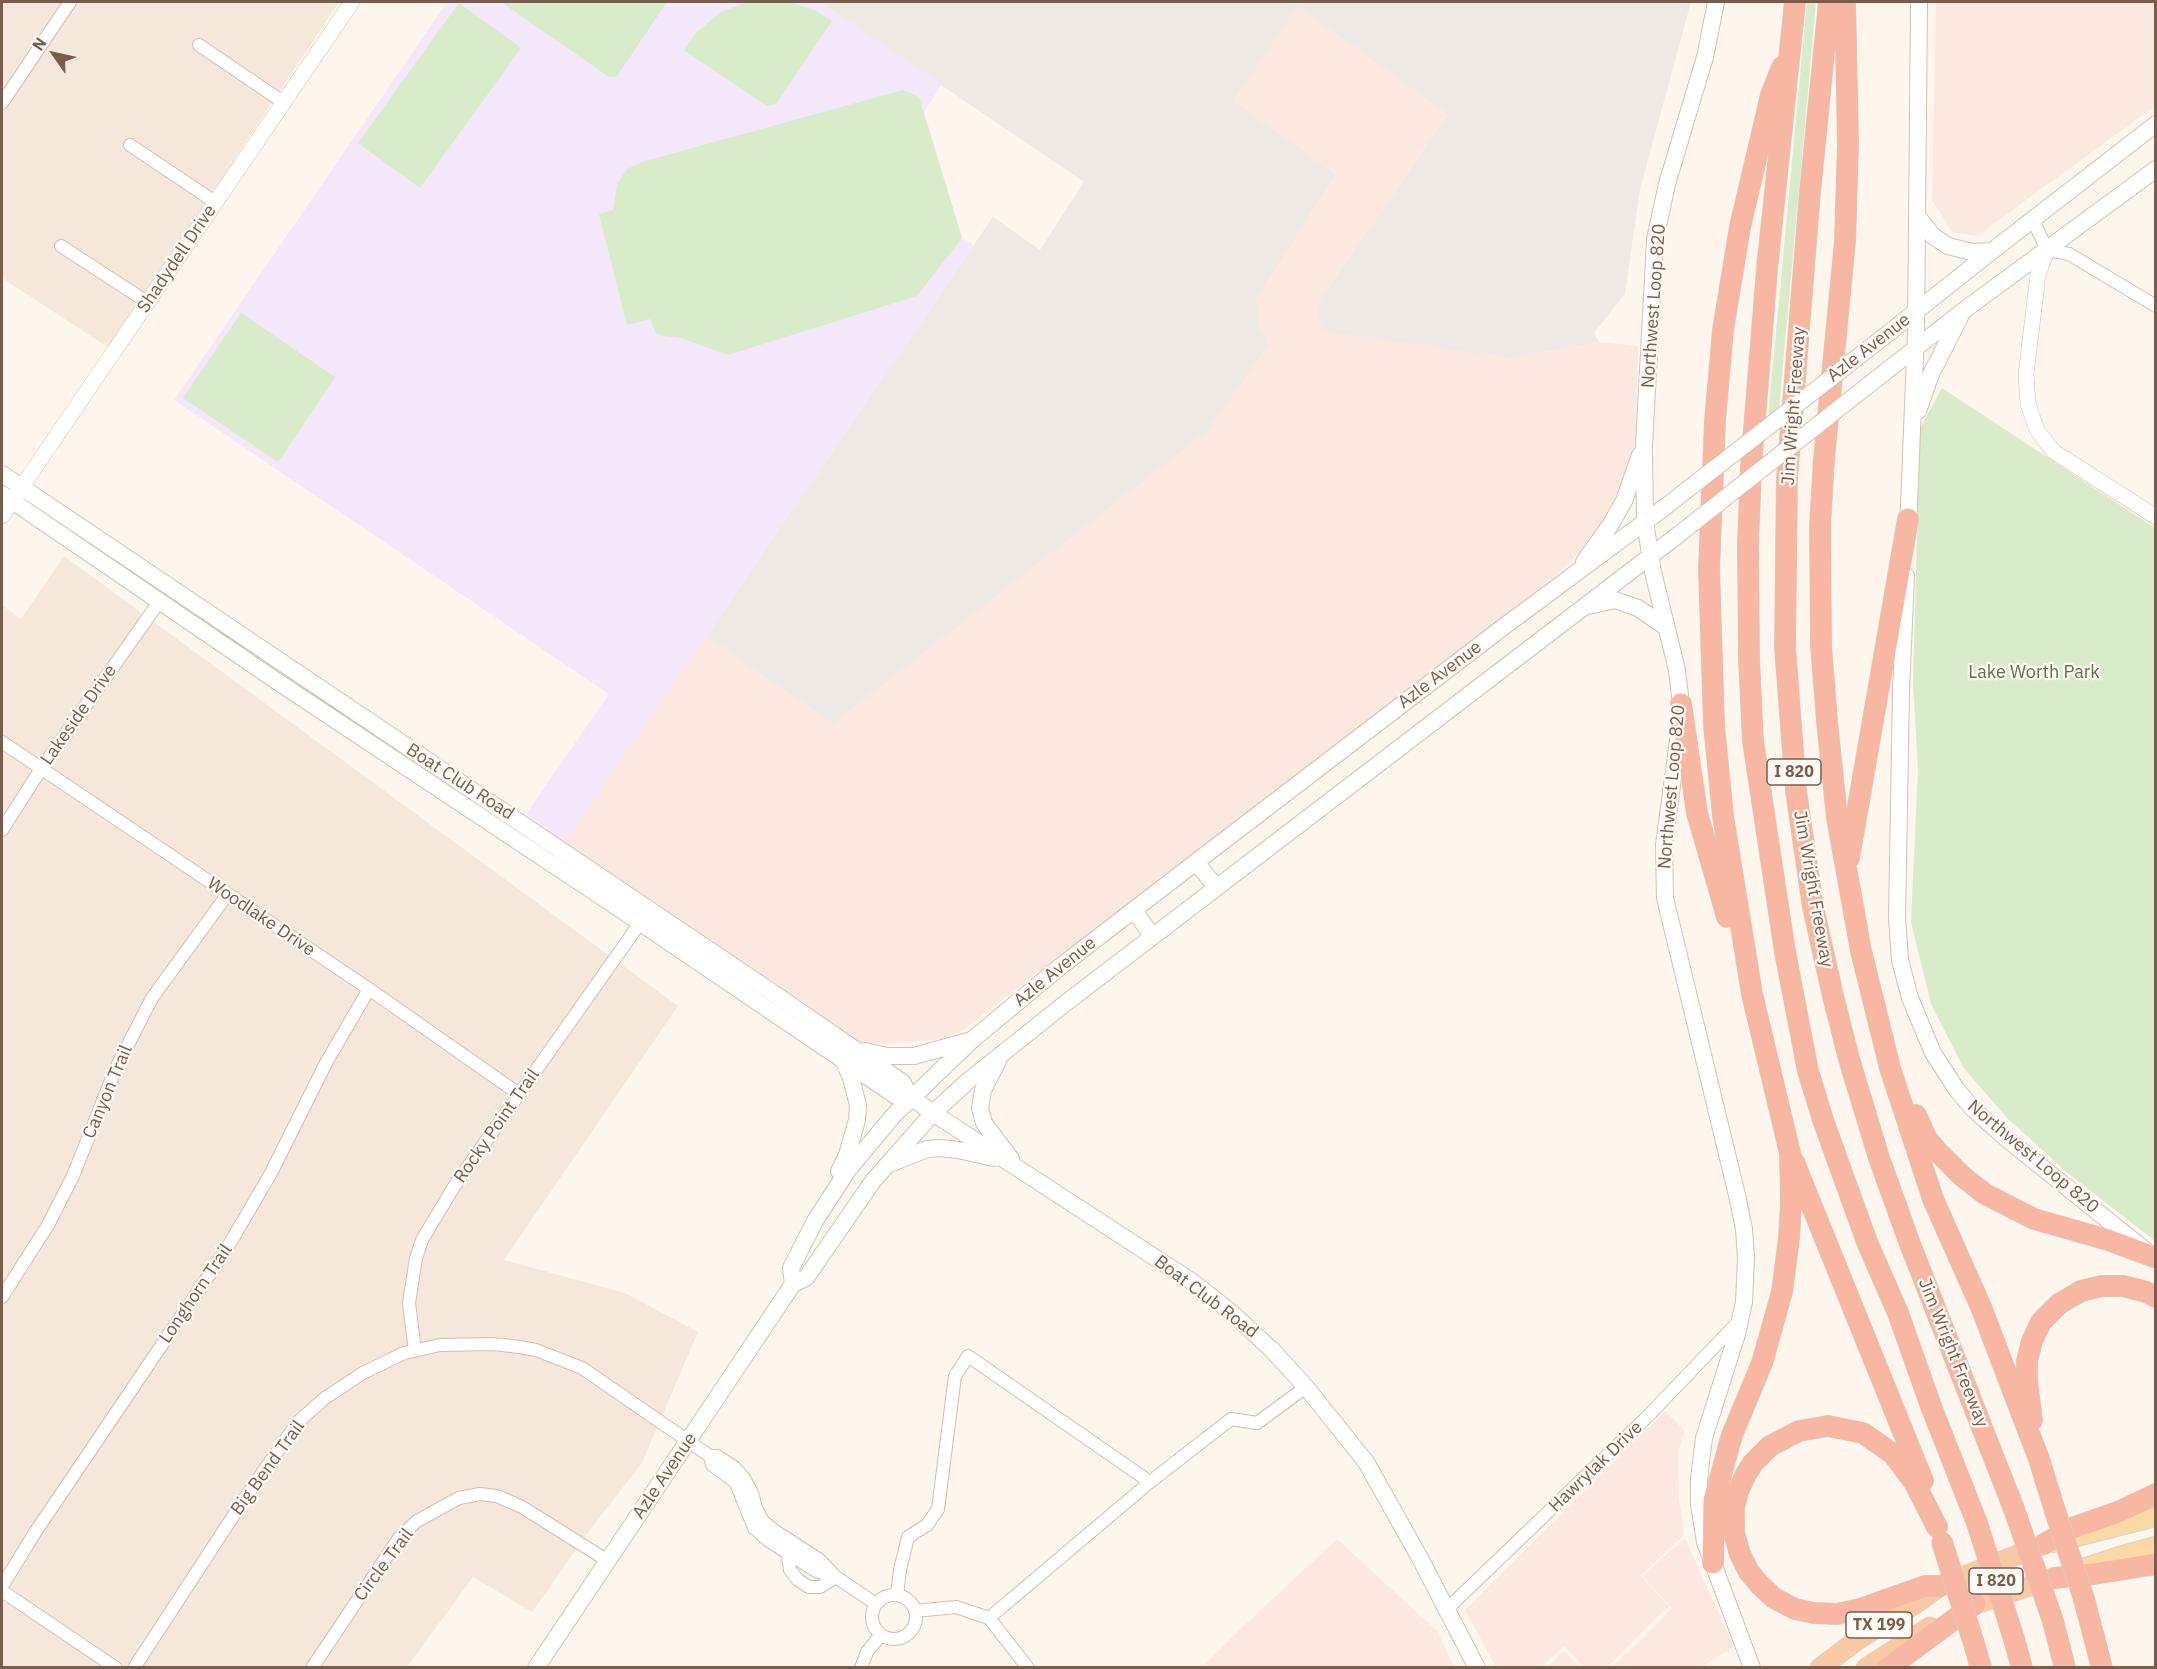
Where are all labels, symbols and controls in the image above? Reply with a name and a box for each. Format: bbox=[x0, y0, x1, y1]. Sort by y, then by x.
north arrow bbox=[24, 24, 84, 84]
text: N bbox=[28, 34, 51, 54]
street label: Shadydell Drive bbox=[133, 201, 221, 317]
street label: Northwest Loop 820 bbox=[1637, 223, 1671, 389]
street label: Azle Avenue bbox=[1823, 309, 1915, 387]
street label: Jim Wright Freeway bbox=[1778, 326, 1810, 486]
street label: Azle Avenue bbox=[1394, 637, 1486, 713]
street label: Lakeside Drive bbox=[37, 661, 121, 769]
park label: Lake Worth Park bbox=[1968, 662, 2100, 684]
street label: Northwest Loop 820 bbox=[1654, 704, 1690, 870]
street label: Boat Club Road bbox=[402, 739, 518, 825]
road number: I 820 bbox=[1767, 759, 1821, 785]
street label: Jim Wright Freeway bbox=[1789, 809, 1837, 969]
street label: Woodlake Drive bbox=[203, 873, 319, 961]
street label: Azle Avenue bbox=[1010, 932, 1100, 1012]
street label: Canyon Trail bbox=[79, 1042, 137, 1142]
street label: Rocky Point Trail bbox=[450, 1065, 544, 1187]
street label: Northwest Loop 820 bbox=[1963, 1096, 2103, 1218]
street label: Longhorn Trail bbox=[155, 1240, 237, 1348]
street label: Boat Club Road bbox=[1150, 1251, 1262, 1343]
street label: Jim Wright Freeway bbox=[1913, 1275, 1993, 1431]
street label: Big Bend Trail bbox=[226, 1417, 310, 1519]
street label: Hawrylak Drive bbox=[1545, 1417, 1647, 1517]
street label: Azle Avenue bbox=[628, 1429, 702, 1523]
street label: Circle Trail bbox=[350, 1524, 418, 1606]
road number: I 820 bbox=[1969, 1568, 2023, 1594]
road number: TX 199 bbox=[1846, 1612, 1912, 1638]

